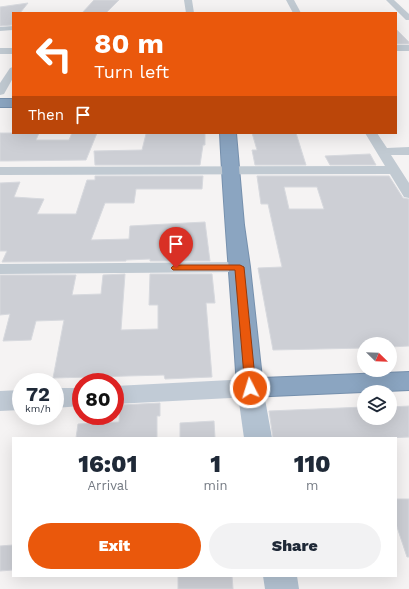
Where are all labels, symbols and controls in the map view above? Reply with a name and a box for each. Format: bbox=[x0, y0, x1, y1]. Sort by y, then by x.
text: 80 m bbox=[94, 27, 164, 60]
icon: left bbox=[28, 28, 80, 80]
text: Turn left bbox=[94, 61, 169, 82]
icon: arrive bbox=[72, 104, 94, 126]
text: Then bbox=[28, 106, 64, 124]
pin bbox=[159, 227, 193, 268]
icon: arrive bbox=[165, 233, 187, 255]
north arrow bbox=[357, 337, 397, 377]
map controls bbox=[357, 337, 397, 425]
position arrow bbox=[229, 367, 271, 409]
speed limit sign: 80 bbox=[72, 373, 124, 425]
text: 72 bbox=[26, 382, 50, 406]
button: layers bbox=[357, 385, 397, 425]
text: km/h bbox=[25, 403, 51, 414]
text: 16:01 bbox=[78, 450, 137, 478]
text: 1 bbox=[210, 450, 221, 478]
text: 110 bbox=[294, 450, 331, 478]
text: Arrival bbox=[88, 478, 128, 493]
text: min bbox=[204, 478, 228, 493]
text: m bbox=[306, 478, 318, 493]
button: Exit bbox=[28, 523, 201, 569]
button: Share bbox=[209, 523, 381, 569]

